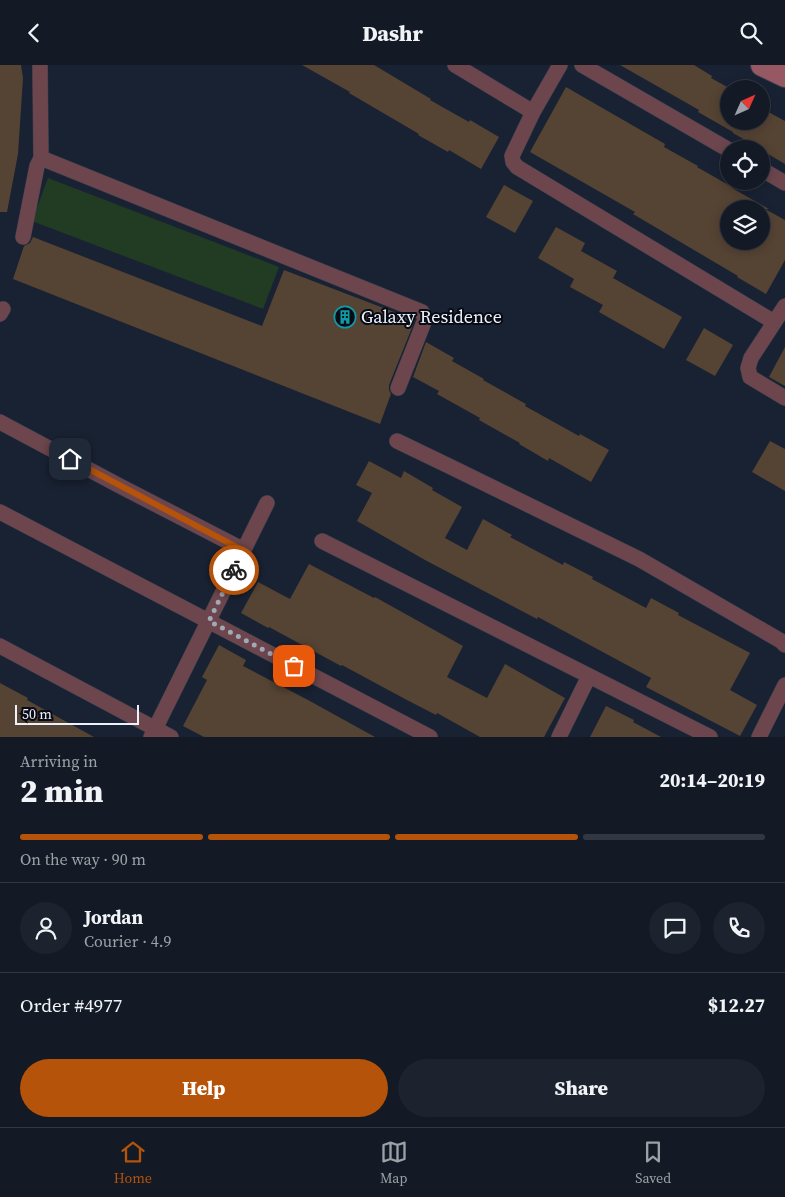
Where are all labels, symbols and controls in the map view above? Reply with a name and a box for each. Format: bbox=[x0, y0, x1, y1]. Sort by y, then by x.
text: Dashr bbox=[362, 18, 423, 48]
icon: back bbox=[20, 19, 48, 47]
icon: search bbox=[737, 19, 765, 47]
north arrow bbox=[720, 80, 770, 130]
map controls bbox=[720, 80, 770, 250]
button: locate bbox=[720, 140, 770, 190]
button: layers bbox=[720, 200, 770, 250]
place label: Galaxy Residence bbox=[361, 304, 502, 329]
building icon: Galaxy Residence bbox=[333, 305, 357, 329]
pin bbox=[49, 438, 91, 480]
icon: home bbox=[56, 445, 84, 473]
courier bbox=[209, 545, 259, 595]
icon: bike bbox=[220, 556, 248, 584]
pin bbox=[273, 645, 315, 687]
icon: bag bbox=[280, 652, 308, 680]
scale bar bbox=[15, 702, 139, 725]
text: 50 m bbox=[22, 704, 52, 724]
text: Arriving in bbox=[20, 750, 98, 772]
text: 20:14–20:19 bbox=[660, 767, 765, 793]
text: 2 min bbox=[20, 769, 103, 813]
text: On the way · 90 m bbox=[20, 848, 146, 870]
button: person bbox=[20, 902, 72, 954]
button: chat bbox=[649, 902, 701, 954]
button: phone bbox=[713, 902, 765, 954]
text: Jordan bbox=[84, 904, 143, 930]
text: Courier · 4.9 bbox=[84, 930, 172, 952]
text: Order #4977 bbox=[20, 992, 122, 1018]
text: $12.27 bbox=[708, 992, 765, 1018]
button: Help bbox=[20, 1059, 388, 1117]
button: Share bbox=[398, 1059, 765, 1117]
tab: Home bbox=[114, 1138, 152, 1188]
tab: Map bbox=[380, 1138, 408, 1188]
tab: Saved bbox=[635, 1138, 671, 1188]

